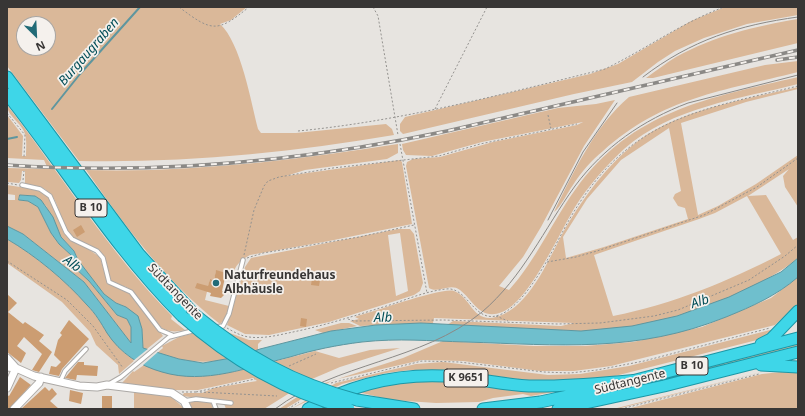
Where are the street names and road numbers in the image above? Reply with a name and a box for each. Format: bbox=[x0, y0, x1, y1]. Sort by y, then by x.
road number: B 10 bbox=[75, 199, 107, 217]
street label: Südtangente bbox=[145, 261, 205, 323]
road number: B 10 bbox=[676, 357, 708, 375]
street label: Südtangente bbox=[593, 366, 667, 398]
road number: K 9651 bbox=[444, 369, 488, 387]

